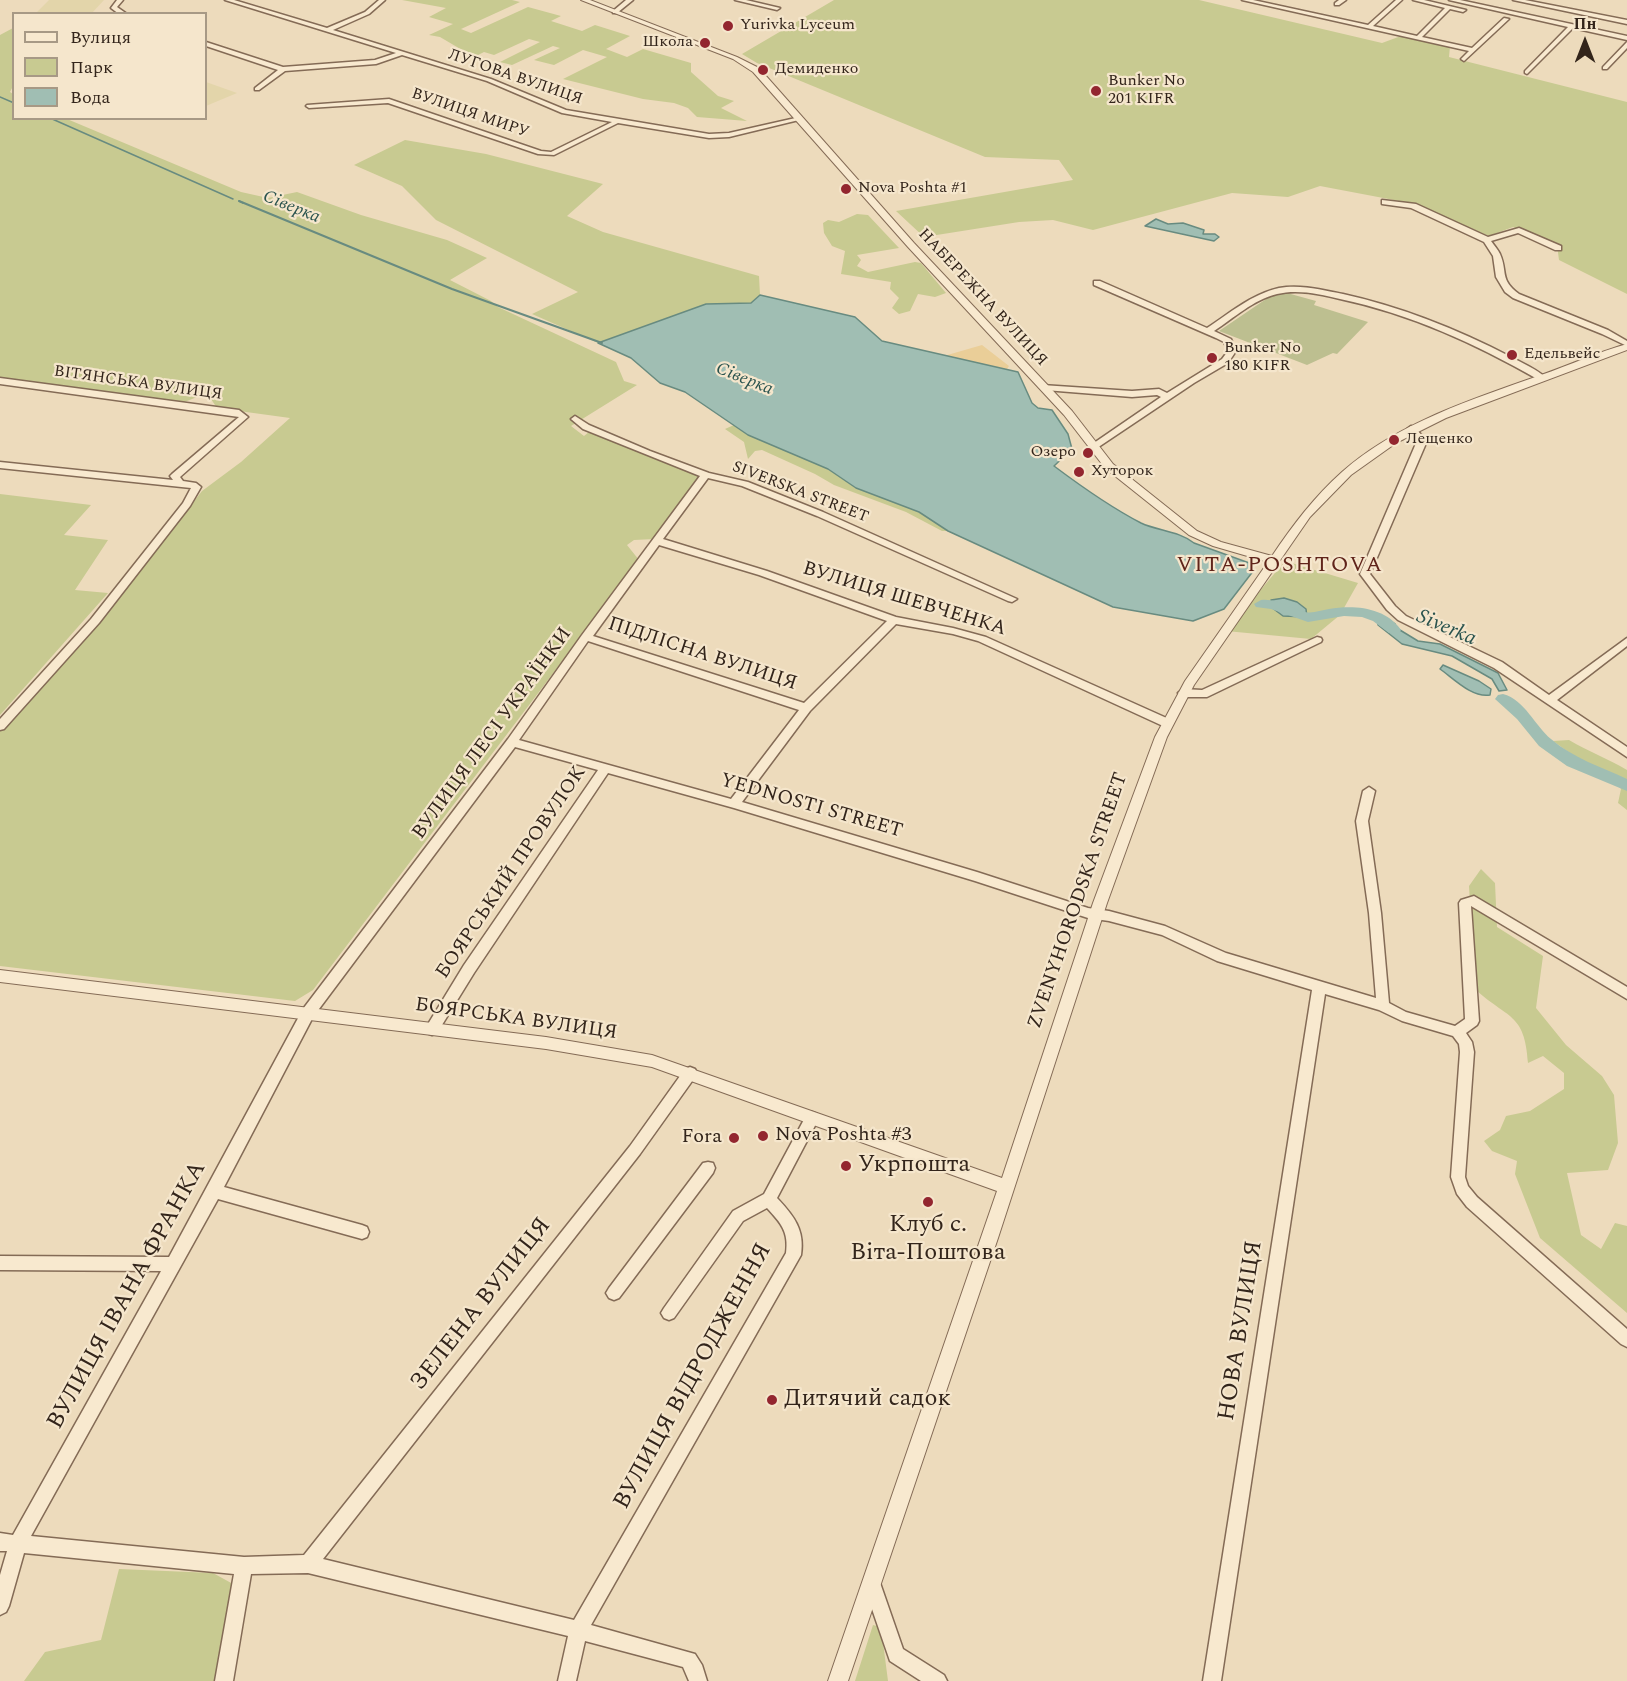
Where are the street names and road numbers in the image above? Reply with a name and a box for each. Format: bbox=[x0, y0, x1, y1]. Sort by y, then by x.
street label: ЛУГОВА ВУЛИЦЯ bbox=[445, 46, 585, 110]
street label: ВУЛИЦЯ МИРУ bbox=[409, 85, 531, 143]
street label: НАБЕРЕЖНА ВУЛИЦЯ bbox=[913, 225, 1051, 371]
street label: ВІТЯНСЬКА ВУЛИЦЯ bbox=[53, 363, 223, 405]
street label: SIVERSKA STREET bbox=[729, 458, 871, 528]
street label: ВУЛИЦЯ ШЕВЧЕНКА bbox=[799, 558, 1009, 642]
street label: ПІДЛІСНА ВУЛИЦЯ bbox=[604, 613, 800, 697]
street label: ВУЛИЦЯ ЛЕСІ УКРАЇНКИ bbox=[408, 623, 578, 845]
street label: БОЯРСЬКИЙ ПРОВУЛОК bbox=[432, 762, 592, 984]
street label: YEDNOSTI STREET bbox=[717, 769, 905, 845]
street label: ZVENYHORODSKA STREET bbox=[1024, 770, 1134, 1032]
street label: БОЯРСЬКА ВУЛИЦЯ bbox=[413, 994, 619, 1046]
street label: ВУЛИЦЯ ІВАНА ФРАНКА bbox=[42, 1157, 214, 1435]
street label: ЗЕЛЕНА ВУЛИЦЯ bbox=[406, 1213, 558, 1397]
street label: ВУЛИЦЯ ВІДРОДЖЕННЯ bbox=[609, 1239, 779, 1515]
street label: НОВА ВУЛИЦЯ bbox=[1214, 1239, 1270, 1423]

